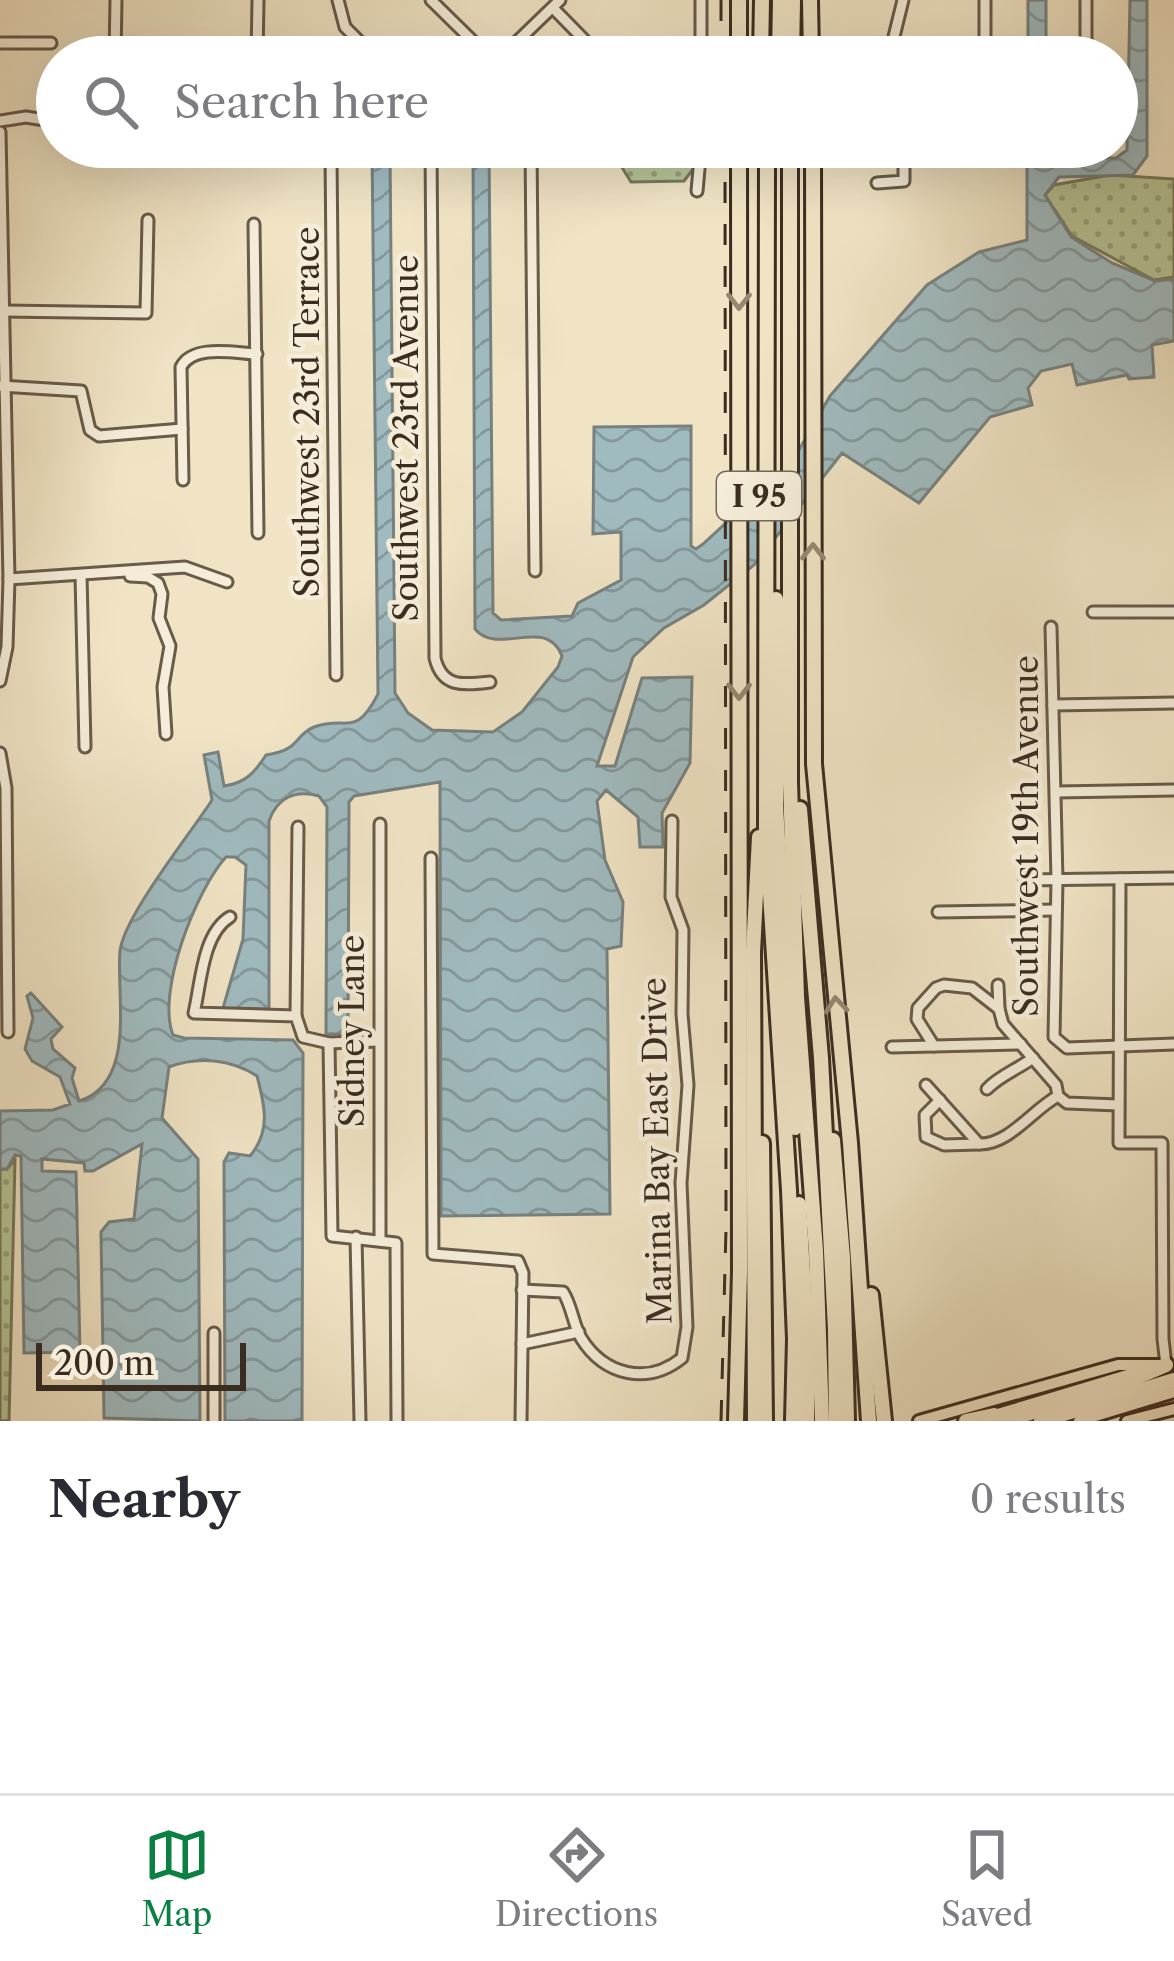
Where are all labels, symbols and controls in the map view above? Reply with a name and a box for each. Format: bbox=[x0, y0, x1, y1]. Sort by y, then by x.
search box bbox=[36, 36, 1138, 168]
icon: search bbox=[78, 69, 144, 135]
text: Search here bbox=[174, 74, 429, 130]
street label: Southwest 23rd Terrace bbox=[287, 227, 328, 597]
street label: Southwest 23rd Avenue bbox=[386, 255, 427, 621]
one-way arrow bbox=[726, 293, 752, 311]
road number: I 95 bbox=[717, 472, 801, 520]
one-way arrow bbox=[800, 542, 826, 560]
street label: Southwest 19th Avenue bbox=[1006, 655, 1047, 1017]
one-way arrow bbox=[726, 683, 752, 701]
street label: Sidney Lane bbox=[332, 935, 373, 1127]
street label: Marina Bay East Drive bbox=[633, 977, 681, 1325]
one-way arrow bbox=[823, 995, 849, 1015]
scale bar bbox=[36, 1337, 246, 1390]
text: 200 m bbox=[54, 1343, 154, 1384]
text: Nearby bbox=[48, 1468, 240, 1530]
text: 0 results bbox=[970, 1475, 1126, 1523]
tab: Map bbox=[141, 1822, 212, 1935]
tab: Directions bbox=[495, 1822, 658, 1935]
tab: Saved bbox=[941, 1822, 1033, 1935]

